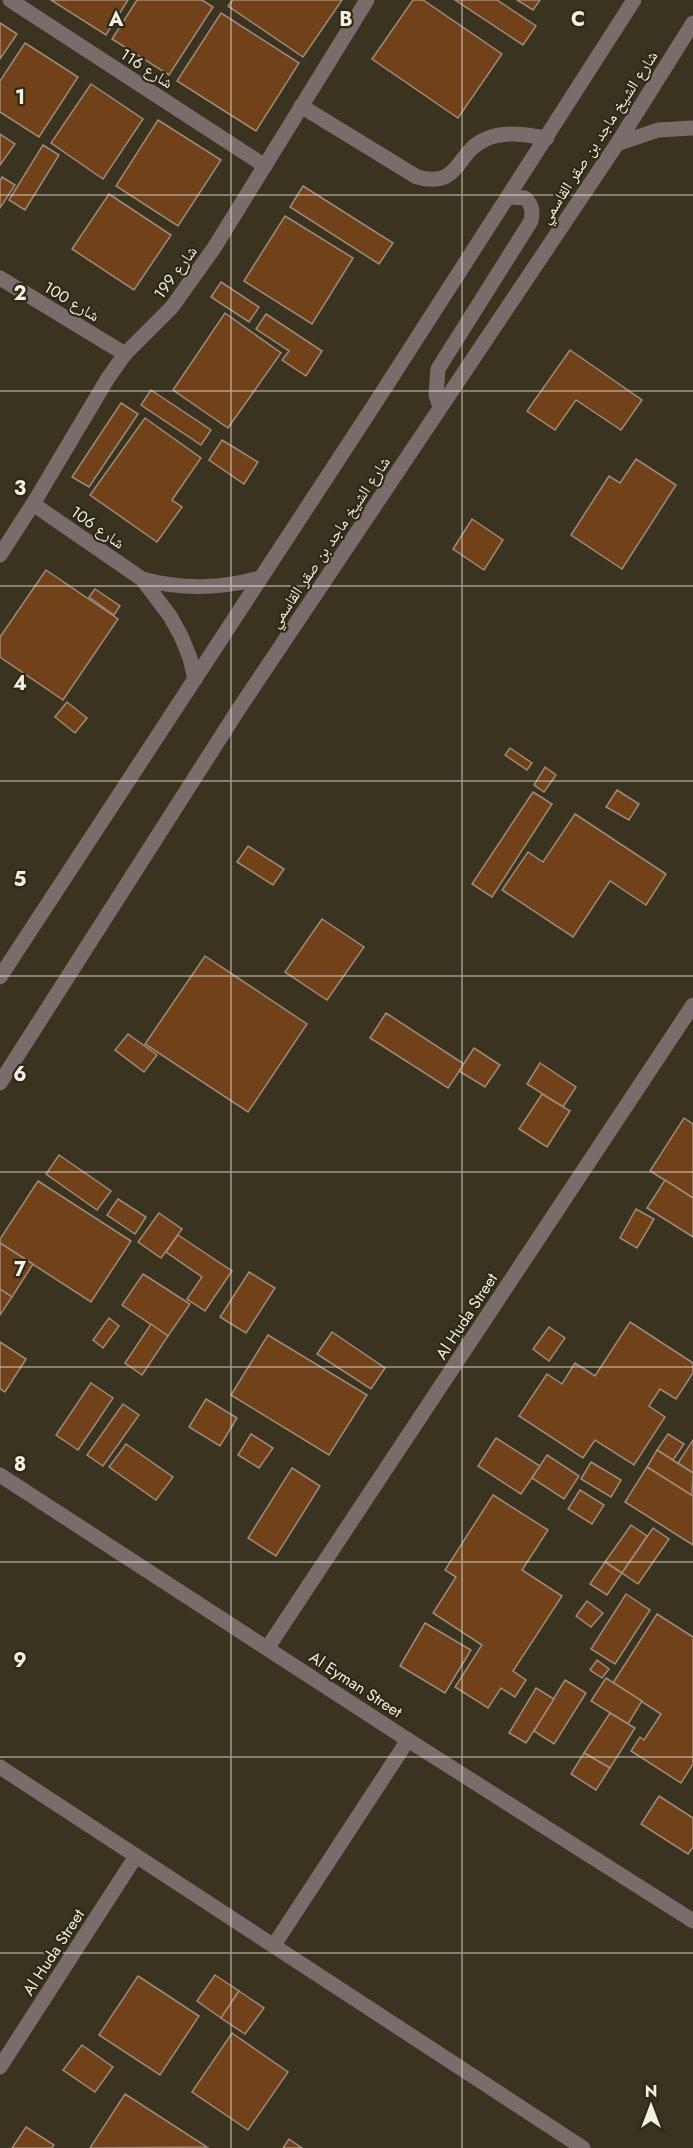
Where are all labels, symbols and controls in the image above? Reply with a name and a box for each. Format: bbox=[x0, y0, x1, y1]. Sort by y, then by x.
text: A bbox=[108, 5, 124, 34]
text: B bbox=[339, 5, 353, 34]
text: C bbox=[571, 5, 585, 34]
street label: شارع 116 bbox=[116, 43, 178, 94]
street label: شارع الشيخ ماجد بن صقر القاسمي bbox=[534, 46, 664, 229]
text: 1 bbox=[15, 83, 25, 112]
street label: شارع 199 bbox=[148, 241, 203, 304]
street label: شارع 100 bbox=[39, 276, 104, 327]
text: 2 bbox=[13, 279, 27, 308]
street label: شارع الشيخ ماجد بن صقر القاسمي bbox=[263, 452, 396, 633]
text: 3 bbox=[14, 474, 26, 503]
street label: شارع 106 bbox=[66, 500, 129, 554]
text: 4 bbox=[13, 669, 27, 698]
text: 5 bbox=[14, 865, 27, 894]
text: 6 bbox=[13, 1060, 27, 1089]
text: 7 bbox=[14, 1255, 27, 1284]
street label: Al Huda Street bbox=[430, 1269, 503, 1364]
text: 8 bbox=[14, 1450, 26, 1479]
text: 9 bbox=[13, 1646, 27, 1675]
street label: Al Eyman Street bbox=[305, 1646, 407, 1723]
street label: Al Huda Street bbox=[17, 1905, 90, 2000]
north arrow bbox=[621, 2076, 681, 2136]
text: N bbox=[645, 2080, 657, 2103]

